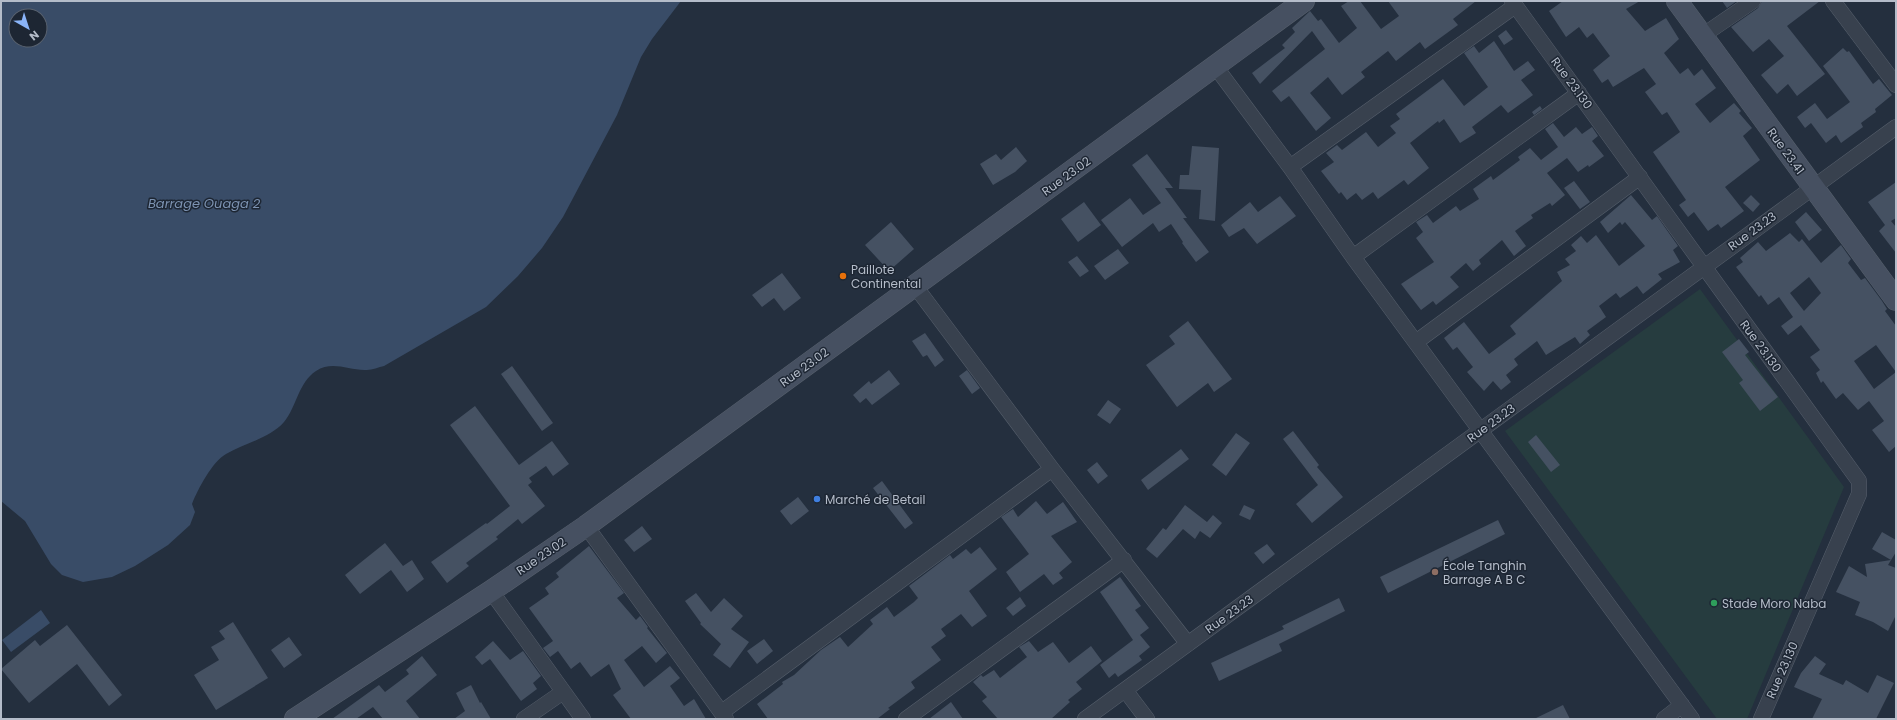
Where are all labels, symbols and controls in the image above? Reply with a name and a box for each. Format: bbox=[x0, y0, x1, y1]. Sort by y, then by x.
north arrow bbox=[8, 8, 48, 48]
text: N bbox=[26, 27, 43, 45]
street label: Rue 23.130 bbox=[1547, 54, 1597, 112]
street label: Rue 23.41 bbox=[1763, 124, 1809, 178]
street label: Rue 23.02 bbox=[1038, 152, 1094, 199]
water label: Barrage Ouaga 2 bbox=[148, 194, 261, 213]
street label: Rue 23.23 bbox=[1724, 208, 1780, 254]
place label: Paillote Continental bbox=[851, 261, 921, 292]
marker: Paillote Continental bbox=[838, 271, 848, 281]
street label: Rue 23.130 bbox=[1736, 317, 1786, 375]
street label: Rue 23.02 bbox=[776, 343, 832, 390]
street label: Rue 23.23 bbox=[1463, 400, 1519, 446]
place label: Marché de Betail bbox=[825, 491, 926, 508]
marker: Marché de Betail bbox=[812, 494, 822, 504]
street label: Rue 23.02 bbox=[513, 533, 569, 579]
place label: École Tanghin Barrage A B C bbox=[1443, 557, 1526, 588]
marker: École Tanghin Barrage A B C bbox=[1430, 567, 1440, 577]
street label: Rue 23.23 bbox=[1201, 591, 1257, 637]
place label: Stade Moro Naba bbox=[1722, 595, 1826, 612]
marker: Stade Moro Naba bbox=[1709, 598, 1719, 608]
street label: Rue 23.130 bbox=[1762, 639, 1802, 701]

